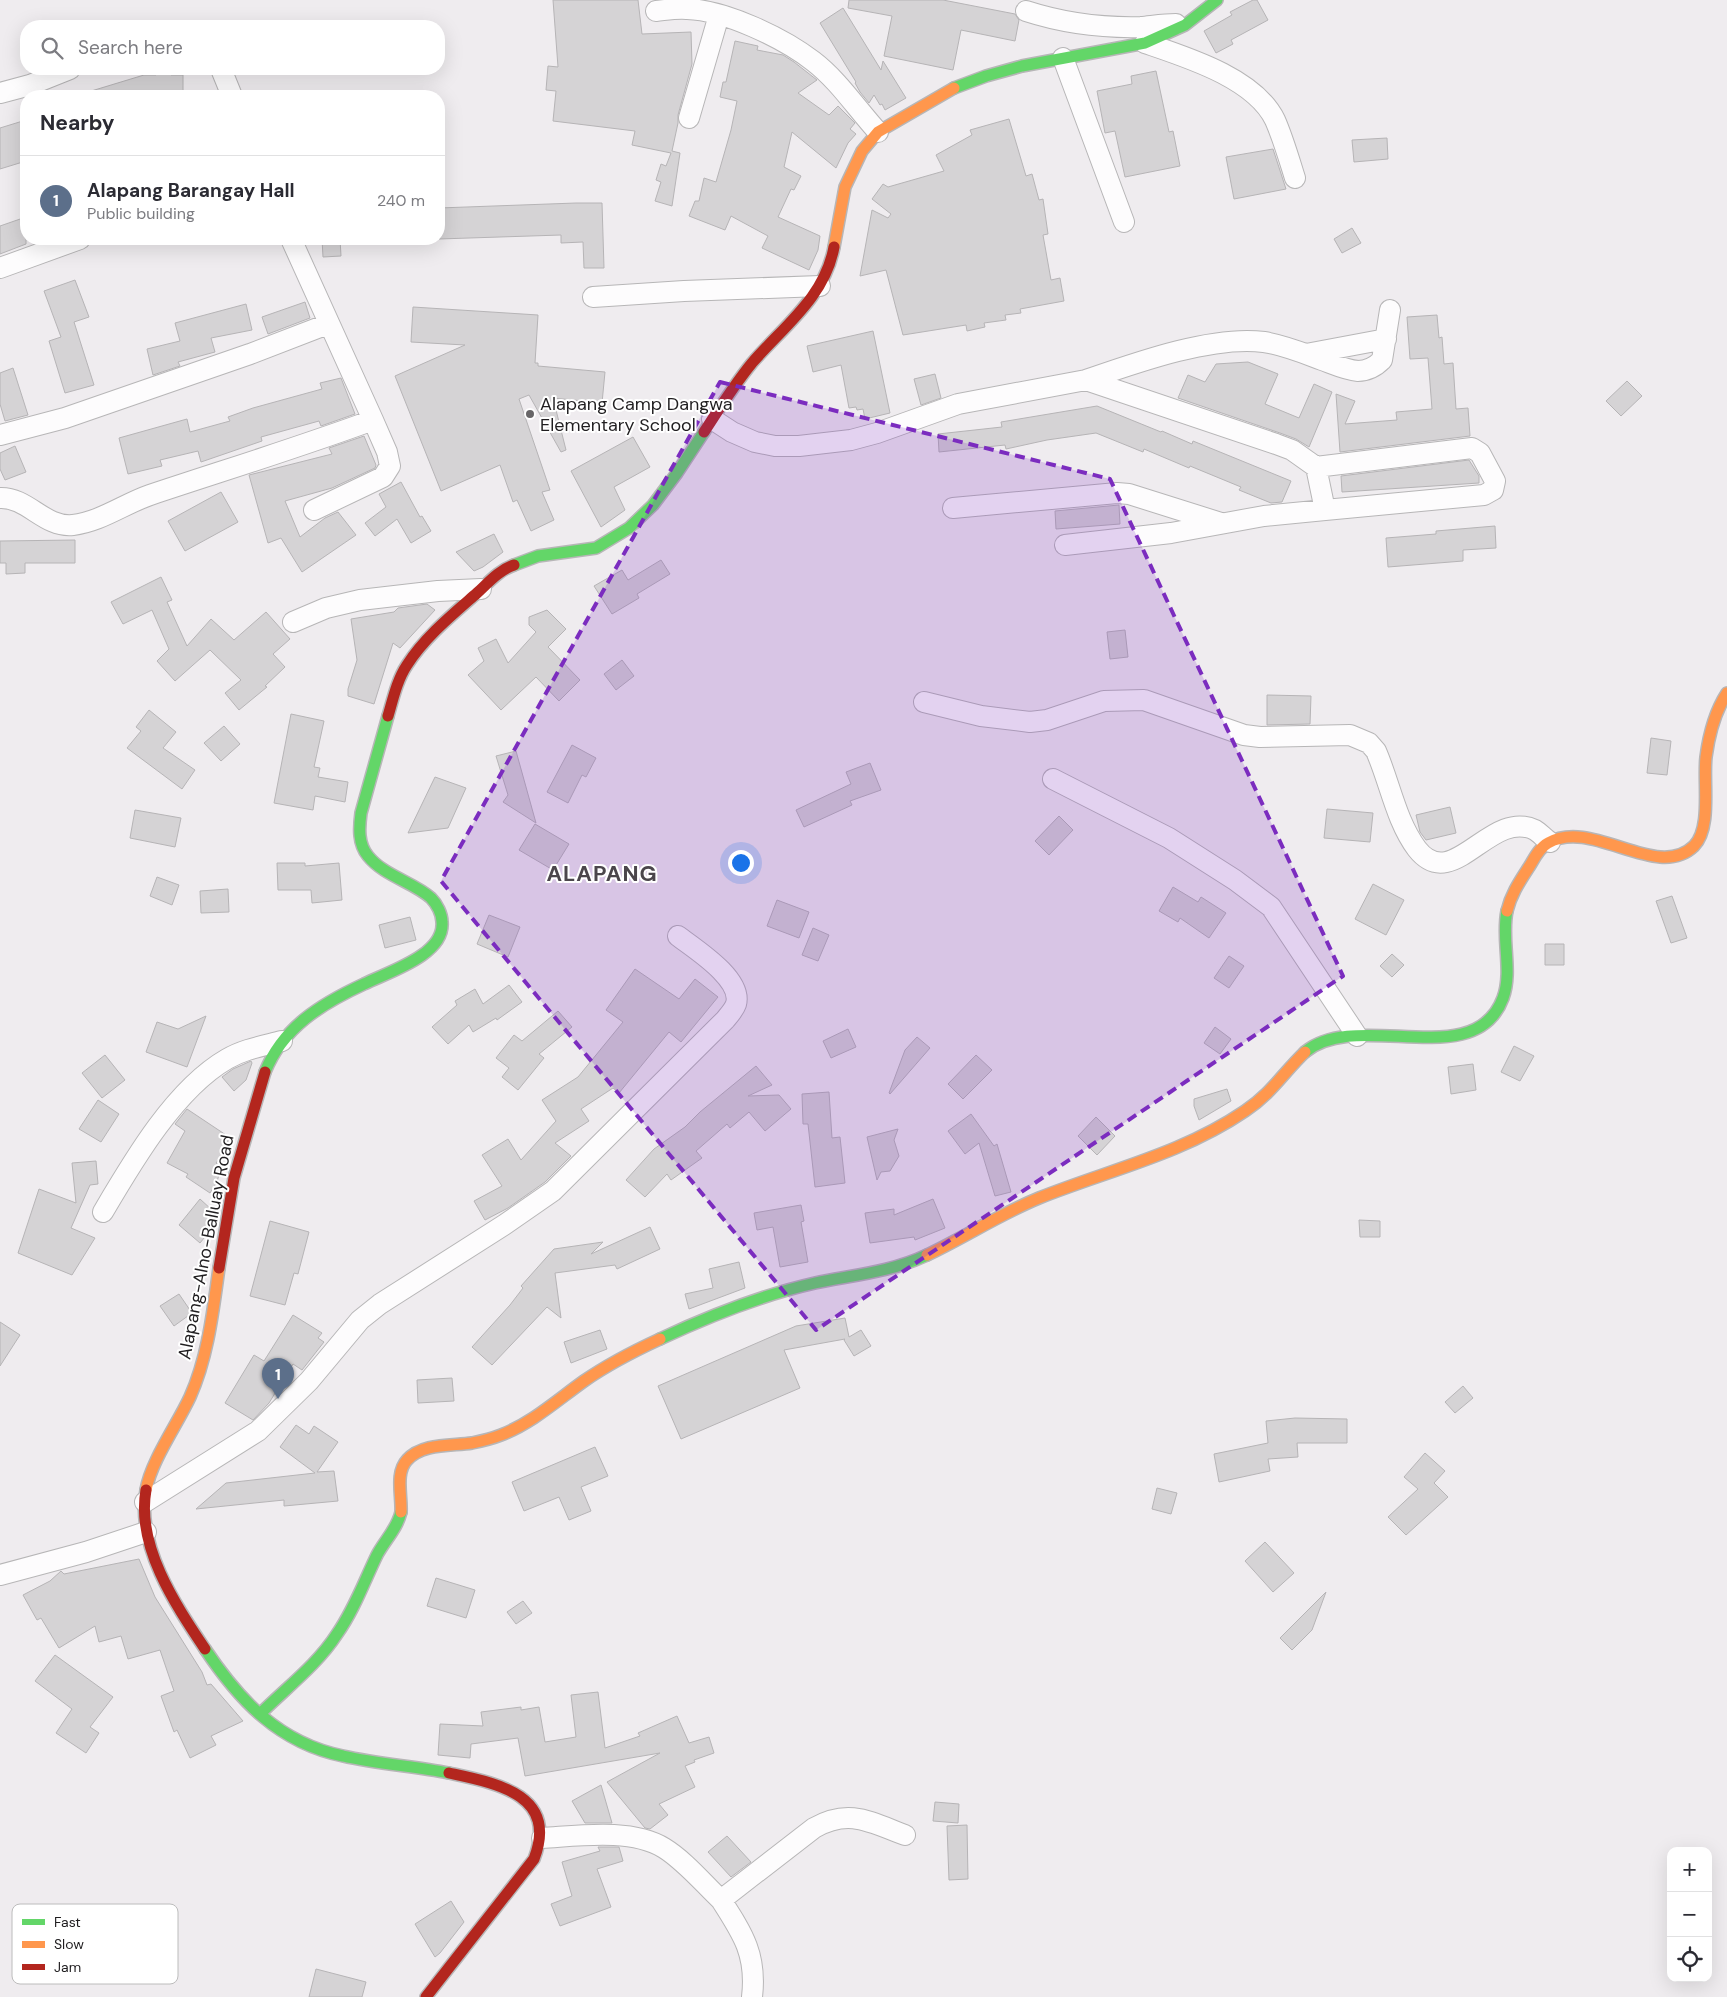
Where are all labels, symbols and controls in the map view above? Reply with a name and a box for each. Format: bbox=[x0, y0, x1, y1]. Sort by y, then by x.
search box bbox=[20, 20, 445, 75]
icon: search bbox=[38, 34, 66, 62]
text: Search here bbox=[78, 35, 183, 60]
text: Nearby bbox=[40, 109, 114, 137]
text: Alapang Barangay Hall bbox=[87, 178, 295, 203]
text: 1 bbox=[53, 190, 59, 211]
text: 240 m bbox=[377, 190, 425, 211]
text: Public building bbox=[87, 203, 195, 224]
place label: Alapang Camp Dangwa Elementary School bbox=[540, 392, 733, 437]
marker: Alapang Camp Dangwa Elementary School bbox=[524, 408, 536, 420]
your location bbox=[728, 850, 754, 876]
district label: ALAPANG bbox=[546, 859, 658, 888]
street label: Alapang-Alno-Balluay Road bbox=[172, 1133, 240, 1361]
pin: 1 bbox=[262, 1358, 294, 1399]
map controls bbox=[1667, 1847, 1712, 1982]
button: + bbox=[1667, 1847, 1712, 1892]
button: − bbox=[1667, 1892, 1712, 1937]
legend bbox=[12, 1904, 178, 1984]
text: Fast bbox=[54, 1913, 81, 1931]
text: Slow bbox=[54, 1935, 84, 1953]
button: locate bbox=[1667, 1937, 1712, 1982]
text: Jam bbox=[54, 1958, 81, 1976]

